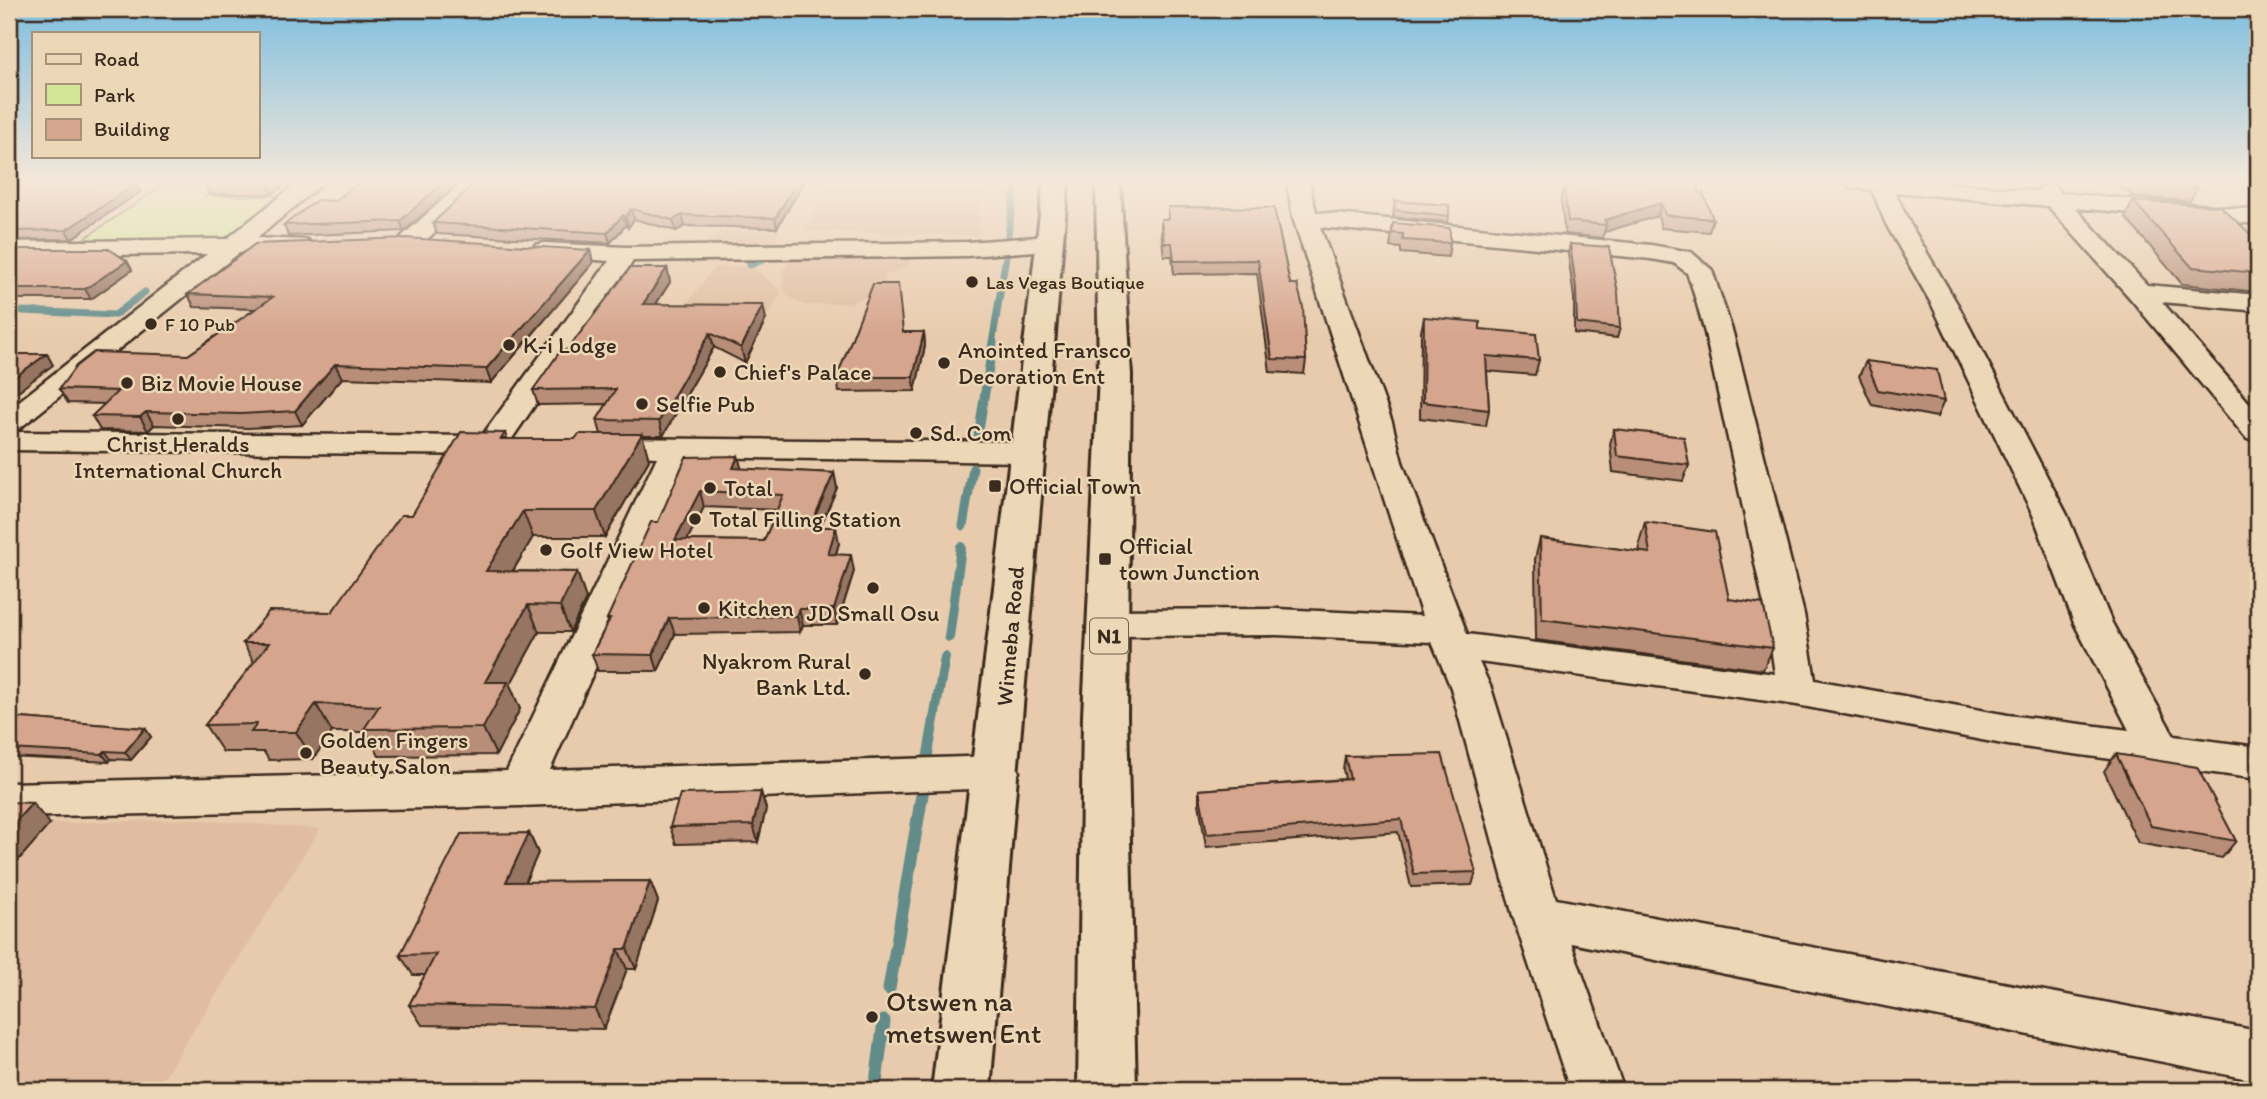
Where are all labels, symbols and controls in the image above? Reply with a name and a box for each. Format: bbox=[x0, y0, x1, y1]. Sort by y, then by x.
legend bbox=[32, 32, 259, 158]
text: Road bbox=[94, 46, 140, 71]
text: Park bbox=[94, 82, 136, 107]
text: Building bbox=[94, 116, 170, 141]
place label: Las Vegas Boutique bbox=[986, 271, 1145, 294]
marker: Las Vegas Boutique bbox=[964, 274, 980, 290]
place label: F 10 Pub bbox=[165, 313, 235, 336]
marker: F 10 Pub bbox=[143, 316, 159, 332]
place label: K-i Lodge bbox=[523, 331, 617, 359]
place label: Anointed Fransco Decoration Ent bbox=[958, 336, 1131, 390]
marker: K-i Lodge bbox=[501, 337, 517, 353]
marker: Anointed Fransco Decoration Ent bbox=[936, 355, 952, 371]
place label: Chief's Palace bbox=[734, 358, 871, 386]
marker: Chief's Palace bbox=[712, 364, 728, 380]
place label: Biz Movie House bbox=[141, 369, 302, 397]
marker: Biz Movie House bbox=[119, 375, 135, 391]
place label: Selfie Pub bbox=[656, 390, 755, 418]
marker: Selfie Pub bbox=[634, 396, 650, 412]
marker: Christ Heralds International Church bbox=[170, 411, 186, 427]
place label: Sd. Com bbox=[930, 419, 1012, 447]
marker: Sd. Com bbox=[908, 425, 924, 441]
place label: Christ Heralds International Church bbox=[74, 430, 282, 484]
place label: Official Town bbox=[1009, 472, 1141, 500]
place label: Total bbox=[724, 474, 773, 502]
marker: Official Town bbox=[987, 478, 1003, 494]
marker: Total bbox=[702, 480, 718, 496]
place label: Total Filling Station bbox=[709, 505, 901, 533]
marker: Total Filling Station bbox=[687, 511, 703, 527]
place label: Official town Junction bbox=[1119, 532, 1260, 586]
place label: Golf View Hotel bbox=[560, 536, 714, 564]
marker: Golf View Hotel bbox=[538, 542, 554, 558]
marker: Official town Junction bbox=[1097, 551, 1113, 567]
street label: Winneba Road bbox=[990, 565, 1030, 707]
marker: JD Small Osu bbox=[865, 580, 881, 596]
place label: Kitchen bbox=[718, 594, 794, 622]
place label: JD Small Osu bbox=[807, 599, 940, 627]
marker: Kitchen bbox=[696, 600, 712, 616]
road number: N1 bbox=[1090, 618, 1128, 654]
place label: Nyakrom Rural Bank Ltd. bbox=[702, 647, 851, 701]
marker: Nyakrom Rural Bank Ltd. bbox=[857, 666, 873, 682]
place label: Golden Fingers Beauty Salon bbox=[320, 726, 468, 780]
marker: Golden Fingers Beauty Salon bbox=[298, 745, 314, 761]
place label: Otswen na metswen Ent bbox=[886, 984, 1041, 1050]
marker: Otswen na metswen Ent bbox=[864, 1009, 880, 1025]

